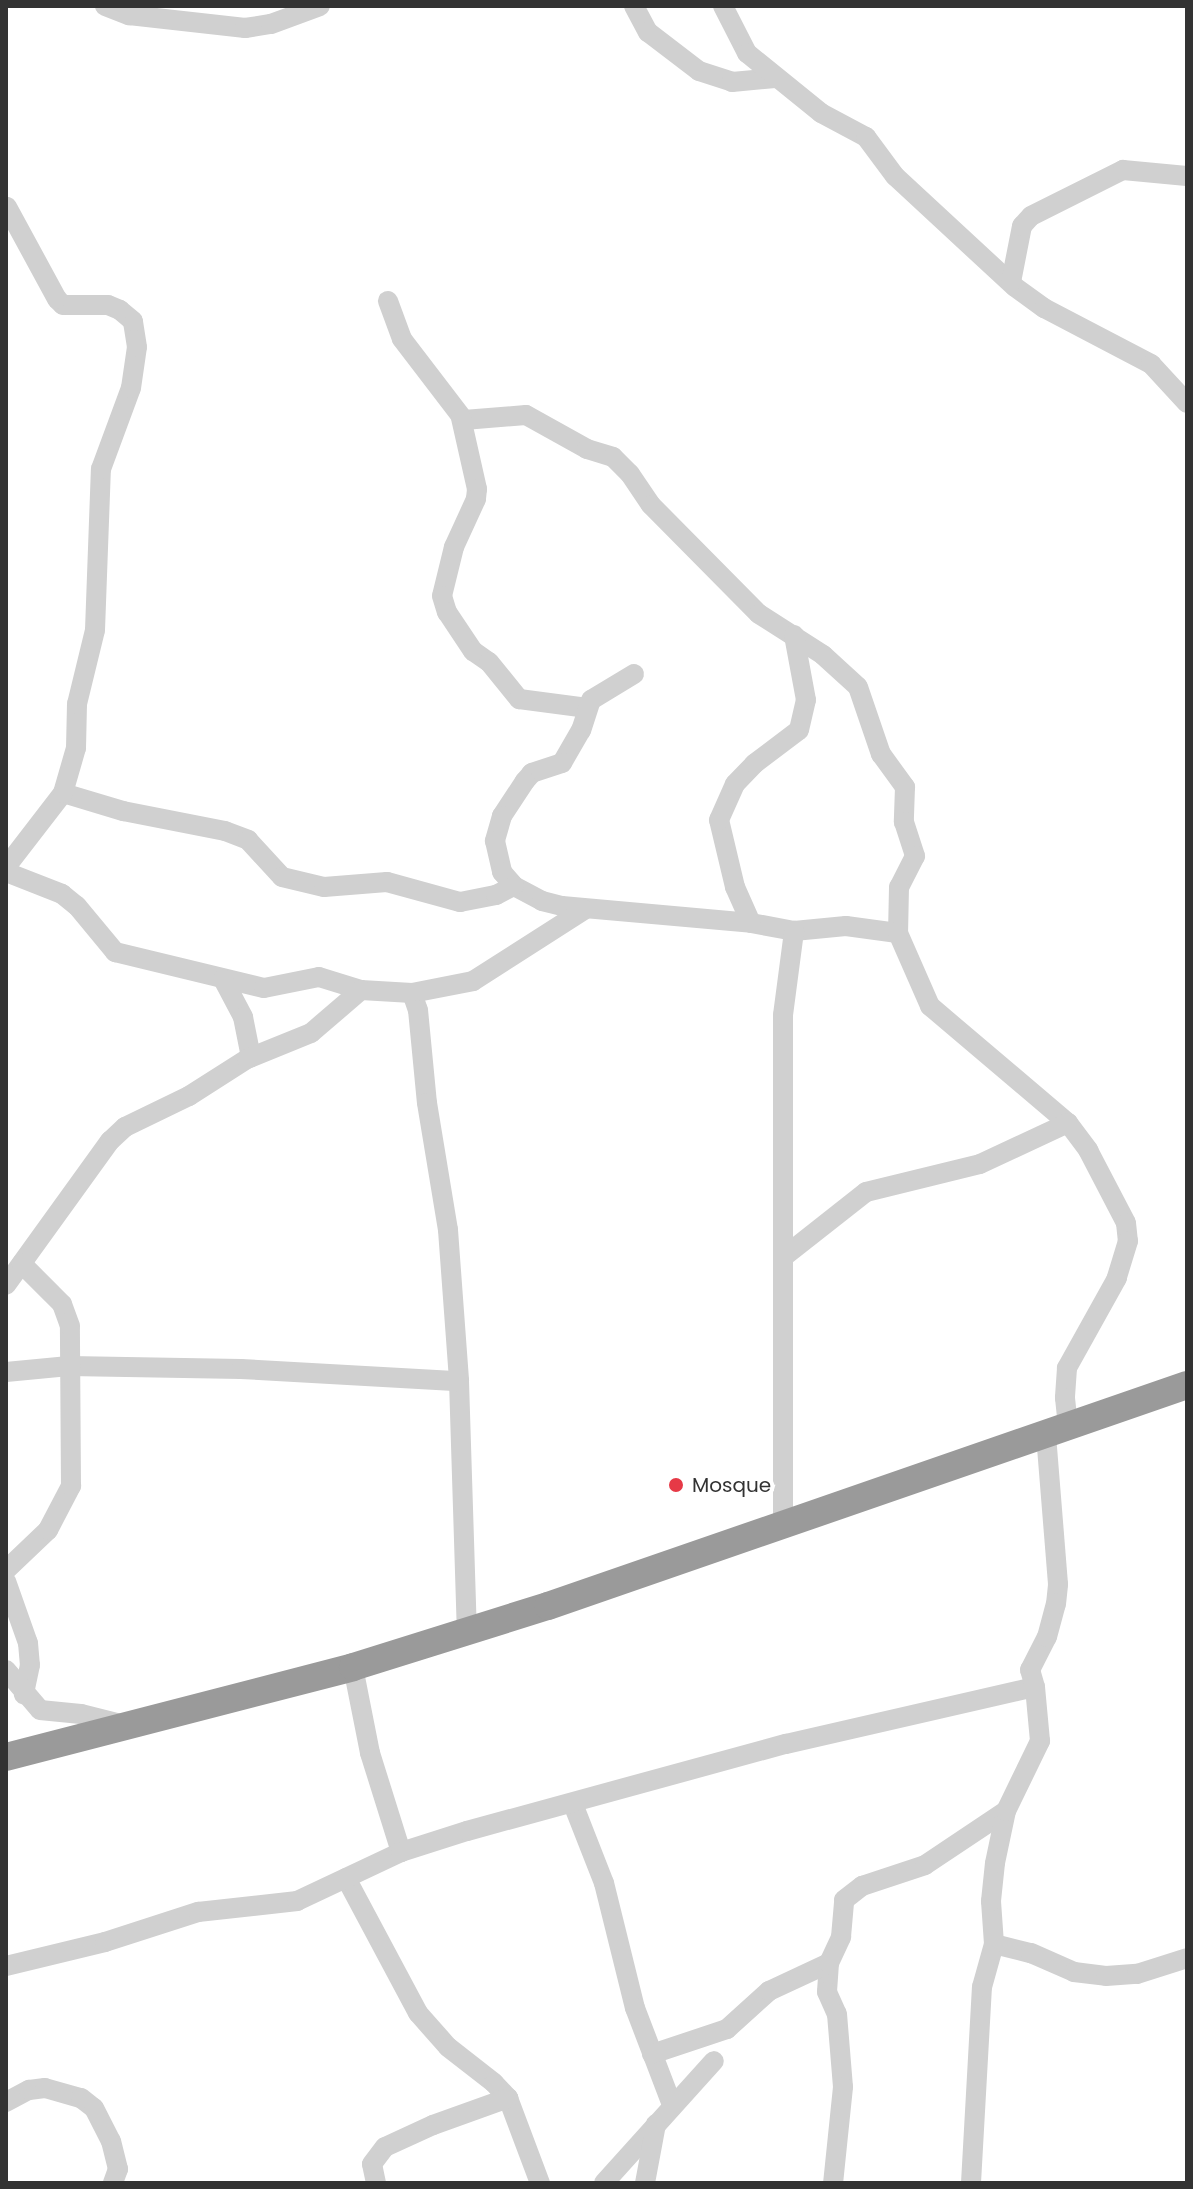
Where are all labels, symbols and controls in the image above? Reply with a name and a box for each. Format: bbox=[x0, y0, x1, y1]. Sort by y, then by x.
place label: Mosque bbox=[692, 1473, 771, 1497]
marker: Mosque bbox=[667, 1476, 685, 1494]

